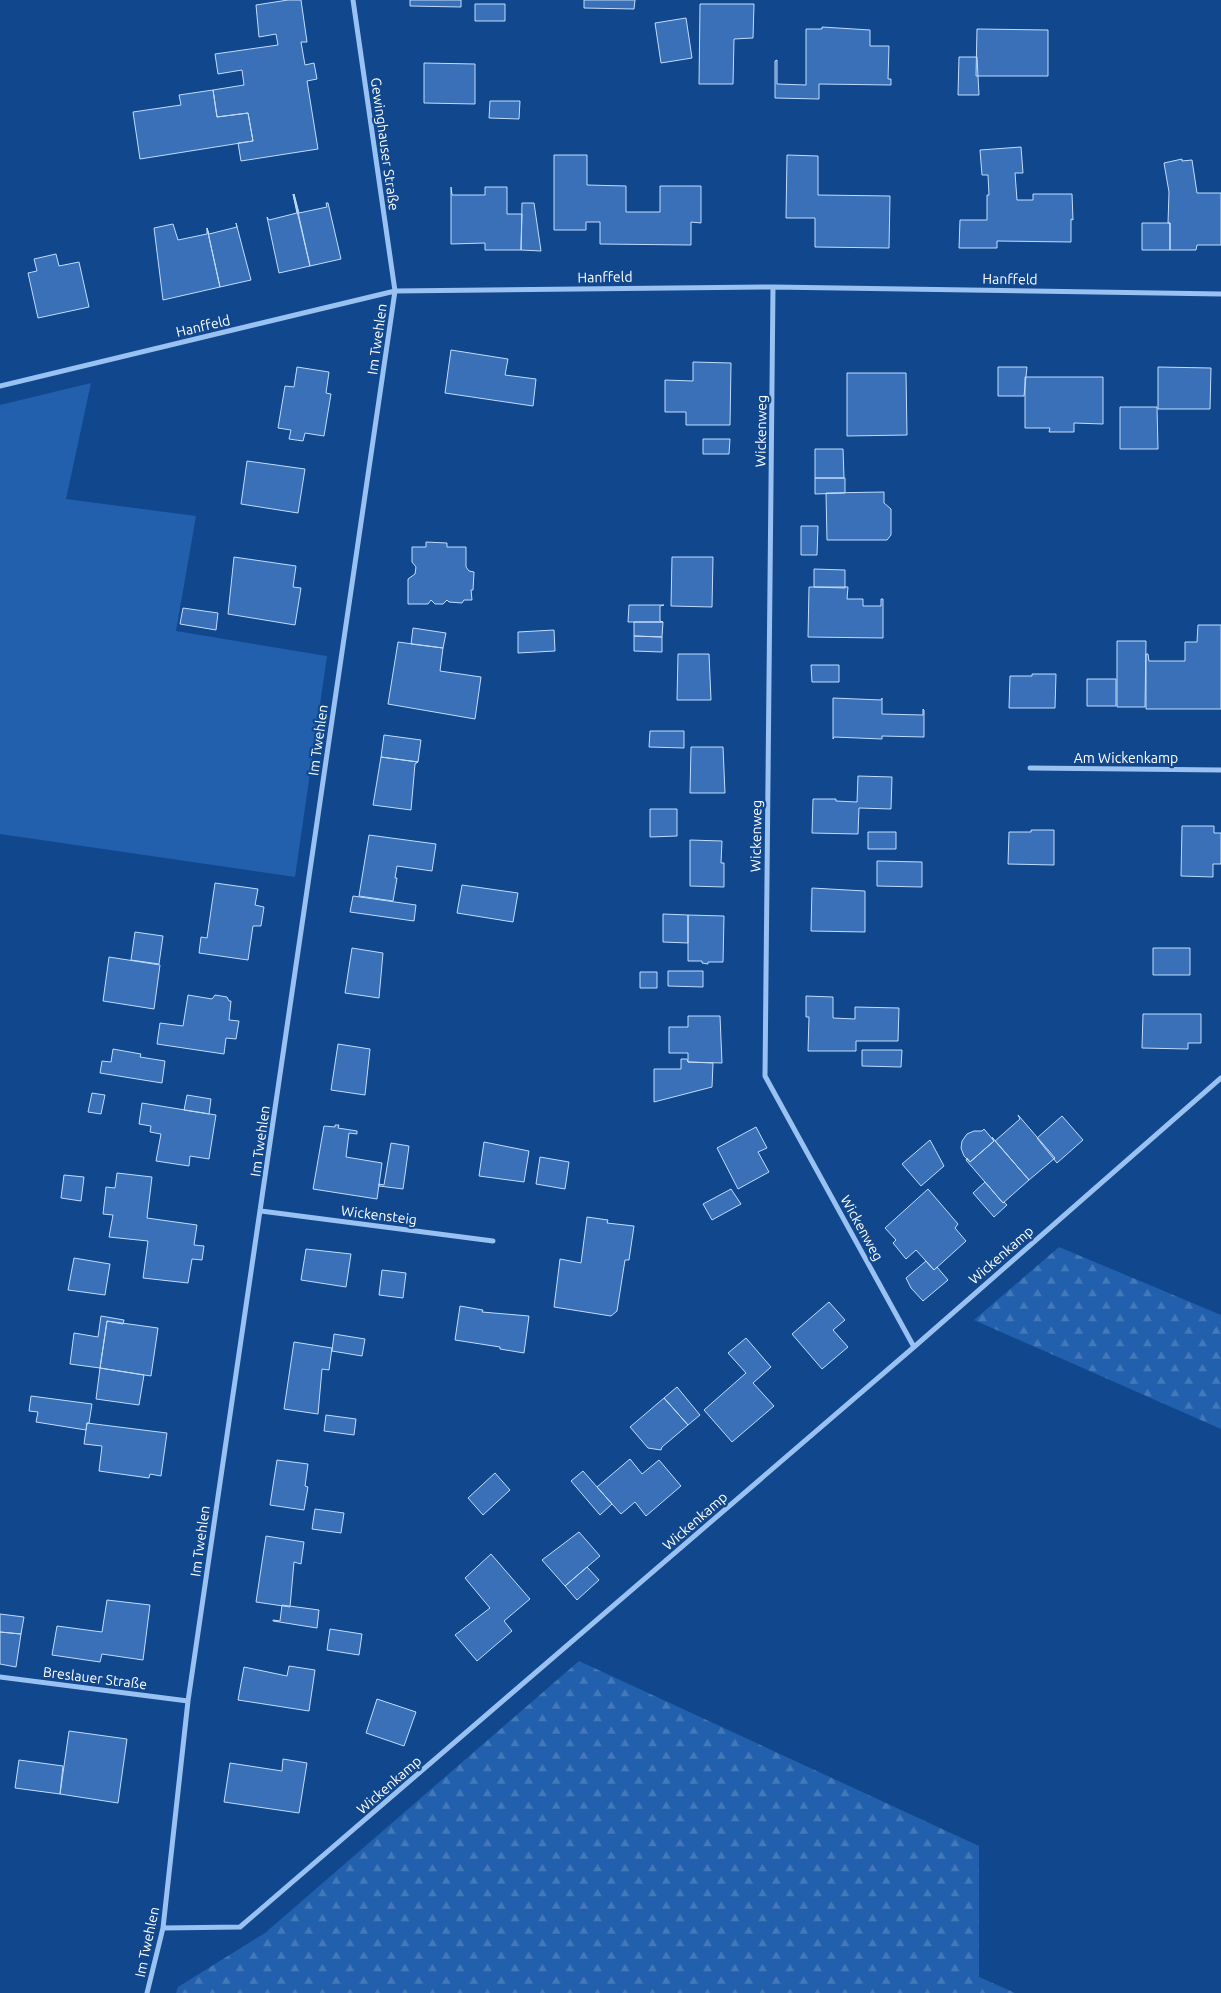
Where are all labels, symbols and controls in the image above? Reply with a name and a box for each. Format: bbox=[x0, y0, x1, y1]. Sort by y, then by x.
street label: Gewinghauser Straße bbox=[368, 76, 402, 212]
street label: Hanffeld bbox=[577, 269, 633, 285]
street label: Hanffeld bbox=[982, 271, 1038, 287]
street label: Im Twehlen bbox=[364, 302, 390, 376]
street label: Hanffeld bbox=[174, 312, 232, 340]
street label: Wickenweg bbox=[752, 395, 770, 467]
street label: Im Twehlen bbox=[305, 703, 331, 777]
street label: Am Wickenkamp bbox=[1074, 750, 1178, 766]
street label: Wickenweg bbox=[747, 800, 765, 872]
street label: Im Twehlen bbox=[247, 1104, 273, 1178]
street label: Wickenweg bbox=[837, 1192, 887, 1264]
street label: Wickensteig bbox=[340, 1202, 418, 1228]
street label: Wickenkamp bbox=[965, 1223, 1037, 1287]
street label: Wickenkamp bbox=[659, 1489, 731, 1553]
street label: Im Twehlen bbox=[187, 1504, 213, 1578]
street label: Breslauer Straße bbox=[42, 1664, 148, 1692]
street label: Wickenkamp bbox=[353, 1753, 425, 1817]
street label: Im Twehlen bbox=[132, 1905, 162, 1979]

